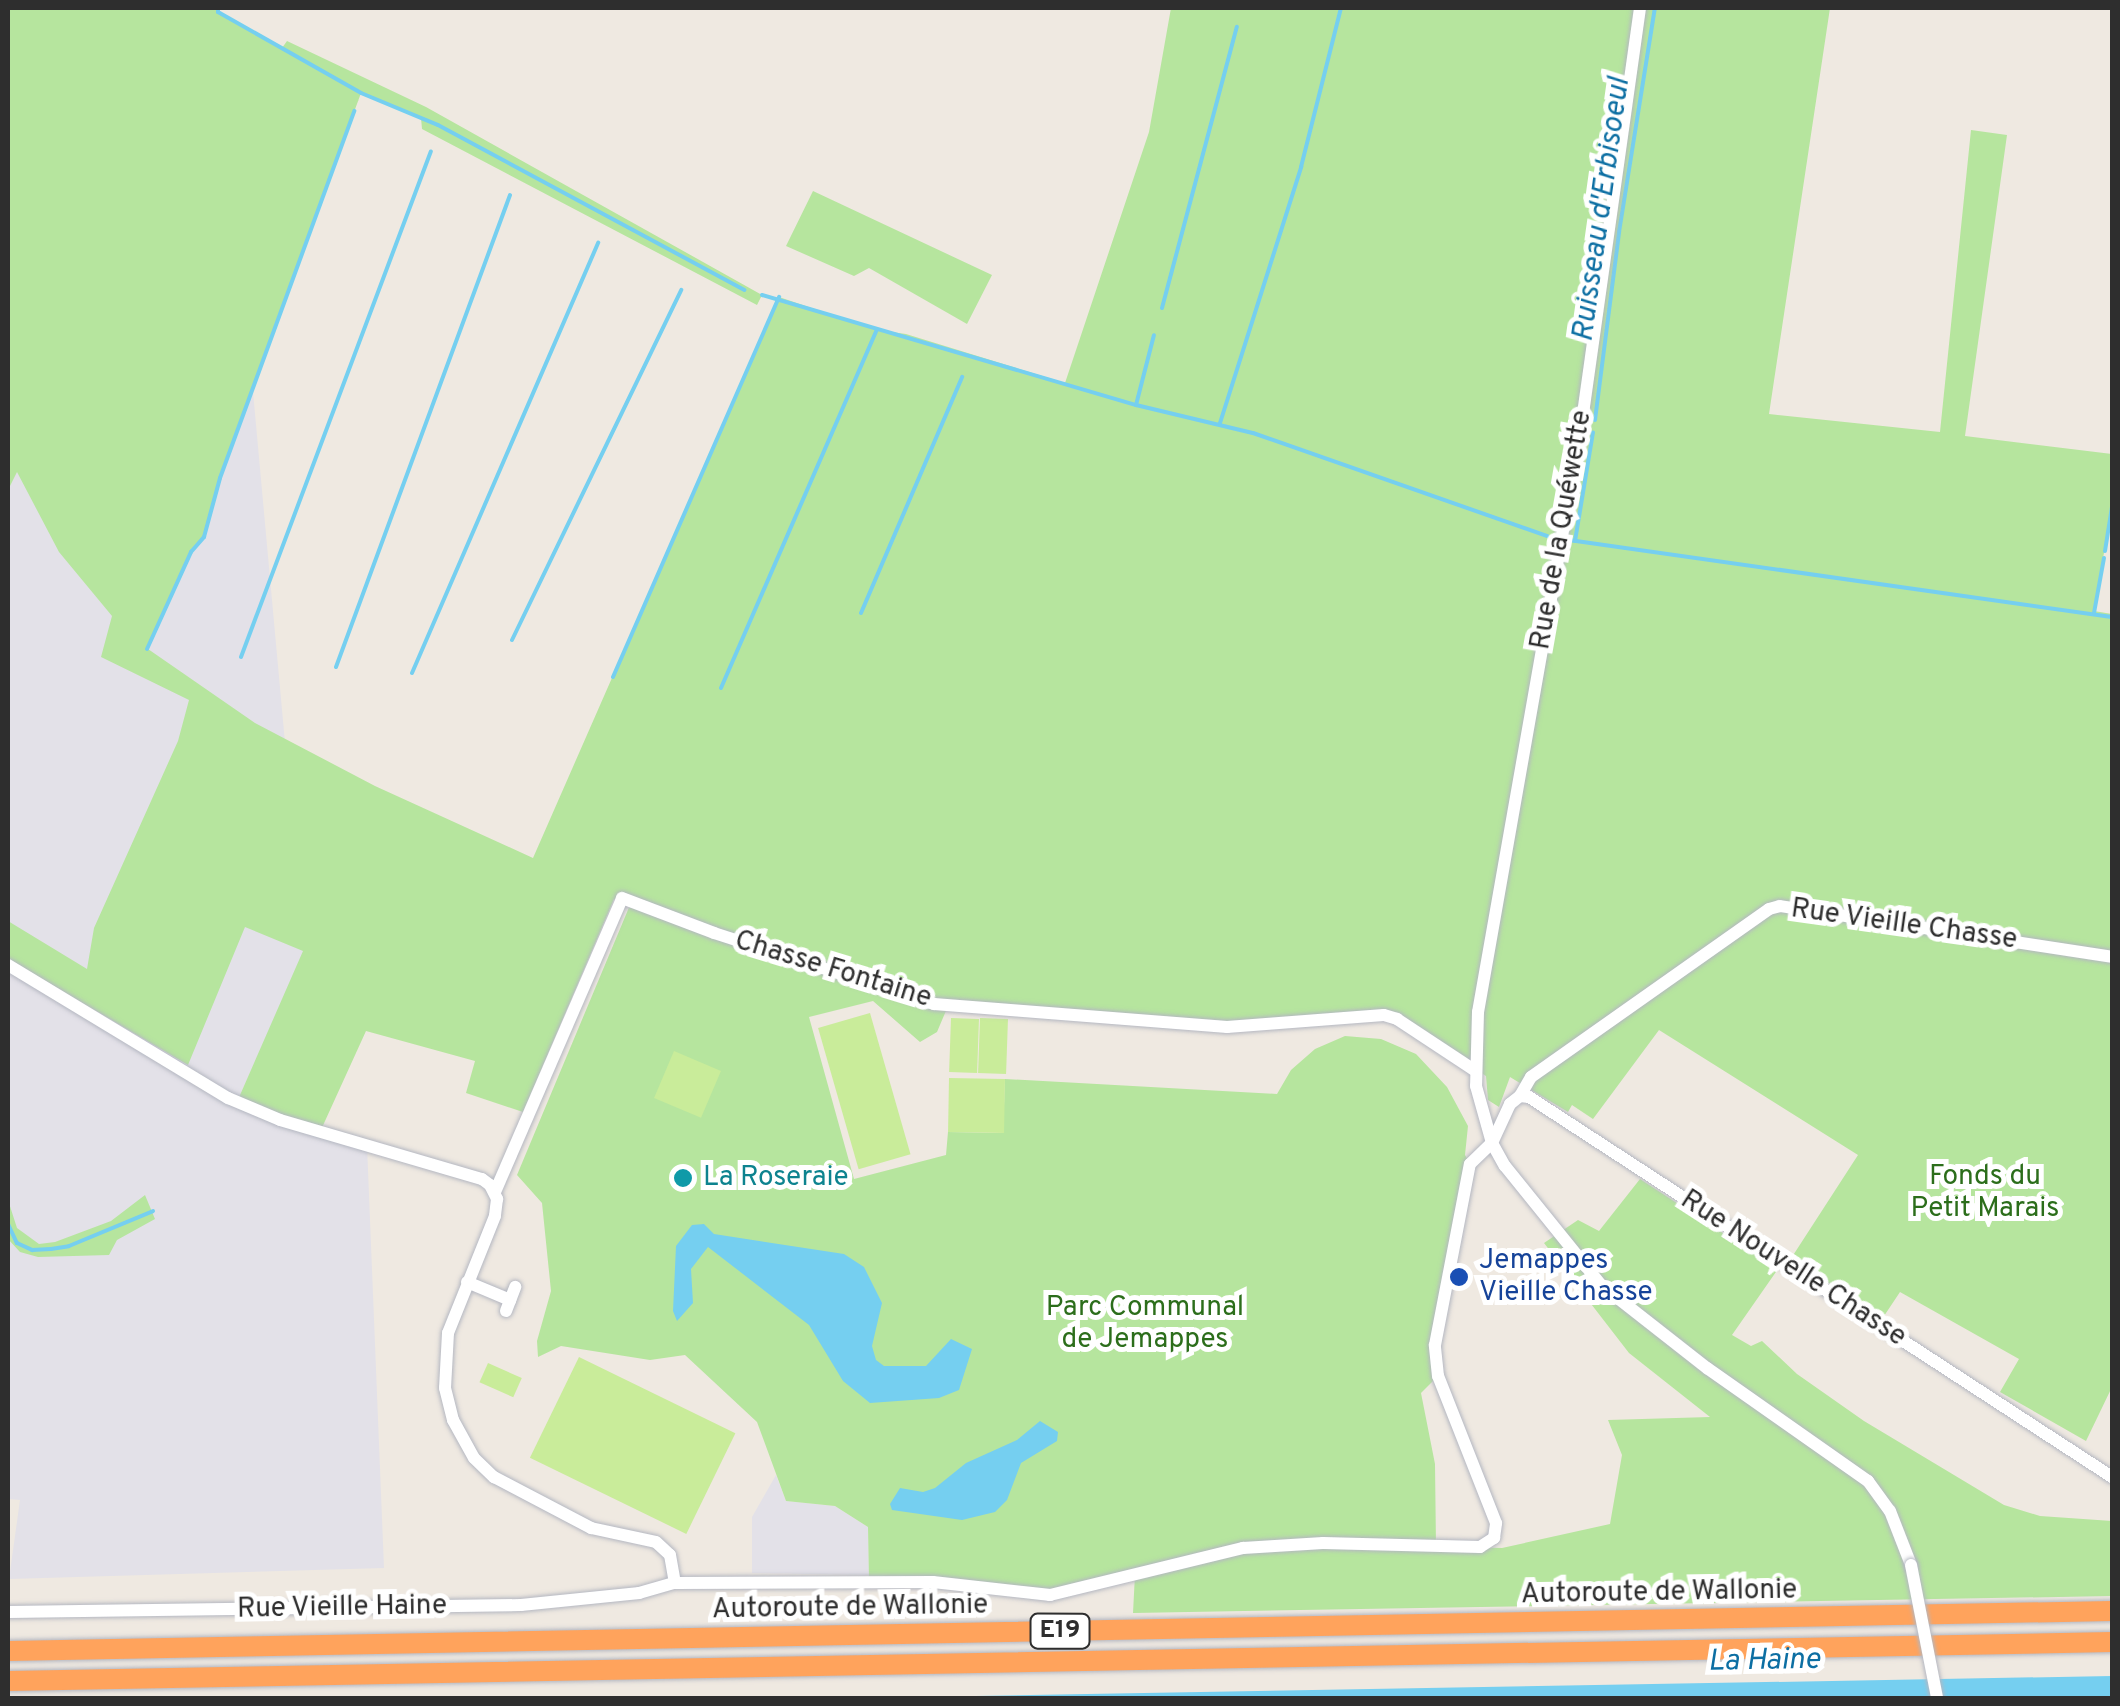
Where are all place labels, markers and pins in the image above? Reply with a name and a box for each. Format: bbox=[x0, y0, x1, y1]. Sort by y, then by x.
place label: La Roseraie bbox=[703, 1161, 849, 1195]
marker: La Roseraie bbox=[672, 1167, 694, 1189]
place label: Jemappes Vieille Chasse bbox=[1479, 1244, 1653, 1310]
marker: Jemappes Vieille Chasse bbox=[1448, 1266, 1470, 1288]

